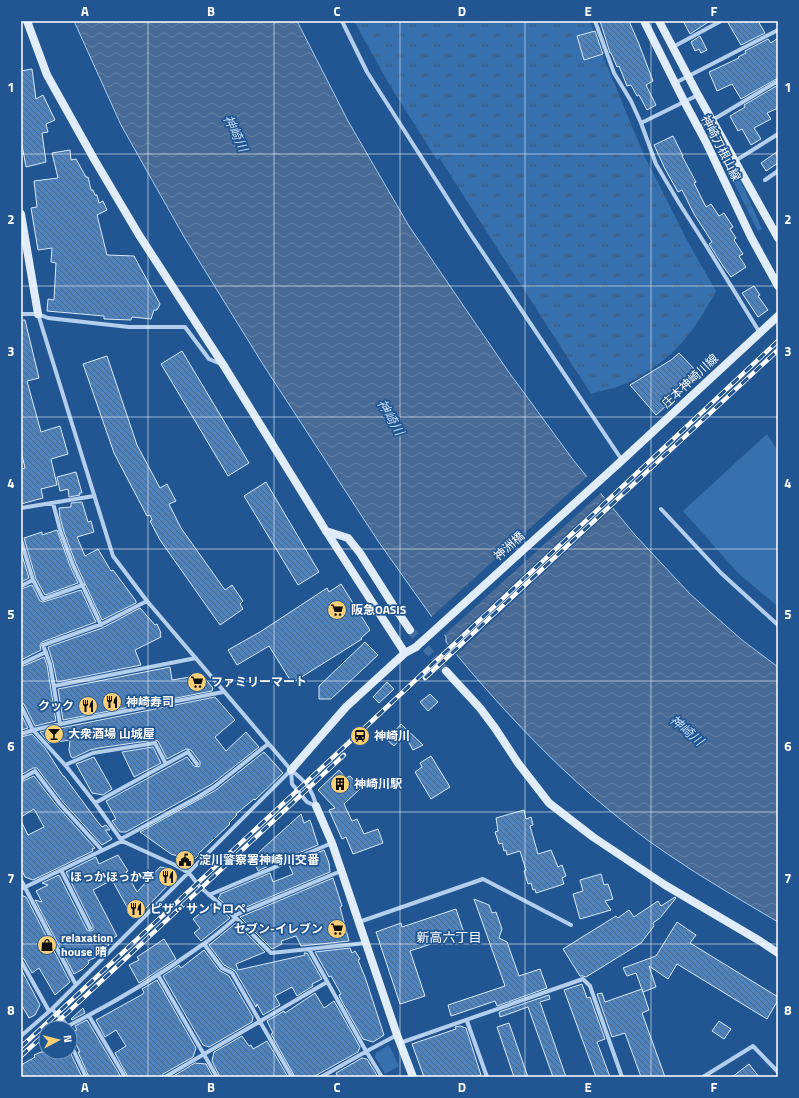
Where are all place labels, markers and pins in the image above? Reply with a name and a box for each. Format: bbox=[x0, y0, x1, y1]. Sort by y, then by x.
supermarket icon: 阪急OASIS bbox=[326, 599, 348, 621]
place label: 阪急OASIS bbox=[351, 600, 407, 619]
supermarket icon: ファミリーマート bbox=[186, 671, 208, 693]
place label: ファミリーマート bbox=[211, 672, 307, 691]
restaurant icon: 神崎寿司 bbox=[101, 691, 123, 713]
place label: 神崎寿司 bbox=[126, 692, 174, 711]
restaurant icon: クック bbox=[77, 695, 99, 717]
place label: クック bbox=[38, 696, 74, 715]
bar icon: 大衆酒場 山城屋 bbox=[43, 723, 65, 745]
place label: 大衆酒場 山城屋 bbox=[68, 724, 155, 743]
station icon: 神崎川 bbox=[349, 725, 371, 747]
place label: 神崎川 bbox=[374, 726, 410, 745]
building icon: 神崎川駅 bbox=[329, 773, 351, 795]
place label: 神崎川駅 bbox=[354, 774, 402, 793]
public building icon: 淀川警察署神崎川交番 bbox=[174, 849, 196, 871]
place label: 淀川警察署神崎川交番 bbox=[199, 850, 320, 869]
restaurant icon: ほっかほっか亭 bbox=[157, 866, 179, 888]
place label: ほっかほっか亭 bbox=[70, 867, 154, 886]
restaurant icon: ピザ・サントロペ bbox=[125, 898, 147, 920]
place label: ピザ・サントロペ bbox=[150, 899, 246, 918]
supermarket icon: セブン-イレブン bbox=[326, 918, 348, 940]
place label: セブン-イレブン bbox=[234, 919, 323, 938]
place label: relaxation house 晴 bbox=[61, 928, 113, 961]
shop icon: relaxation house 晴 bbox=[36, 934, 58, 956]

